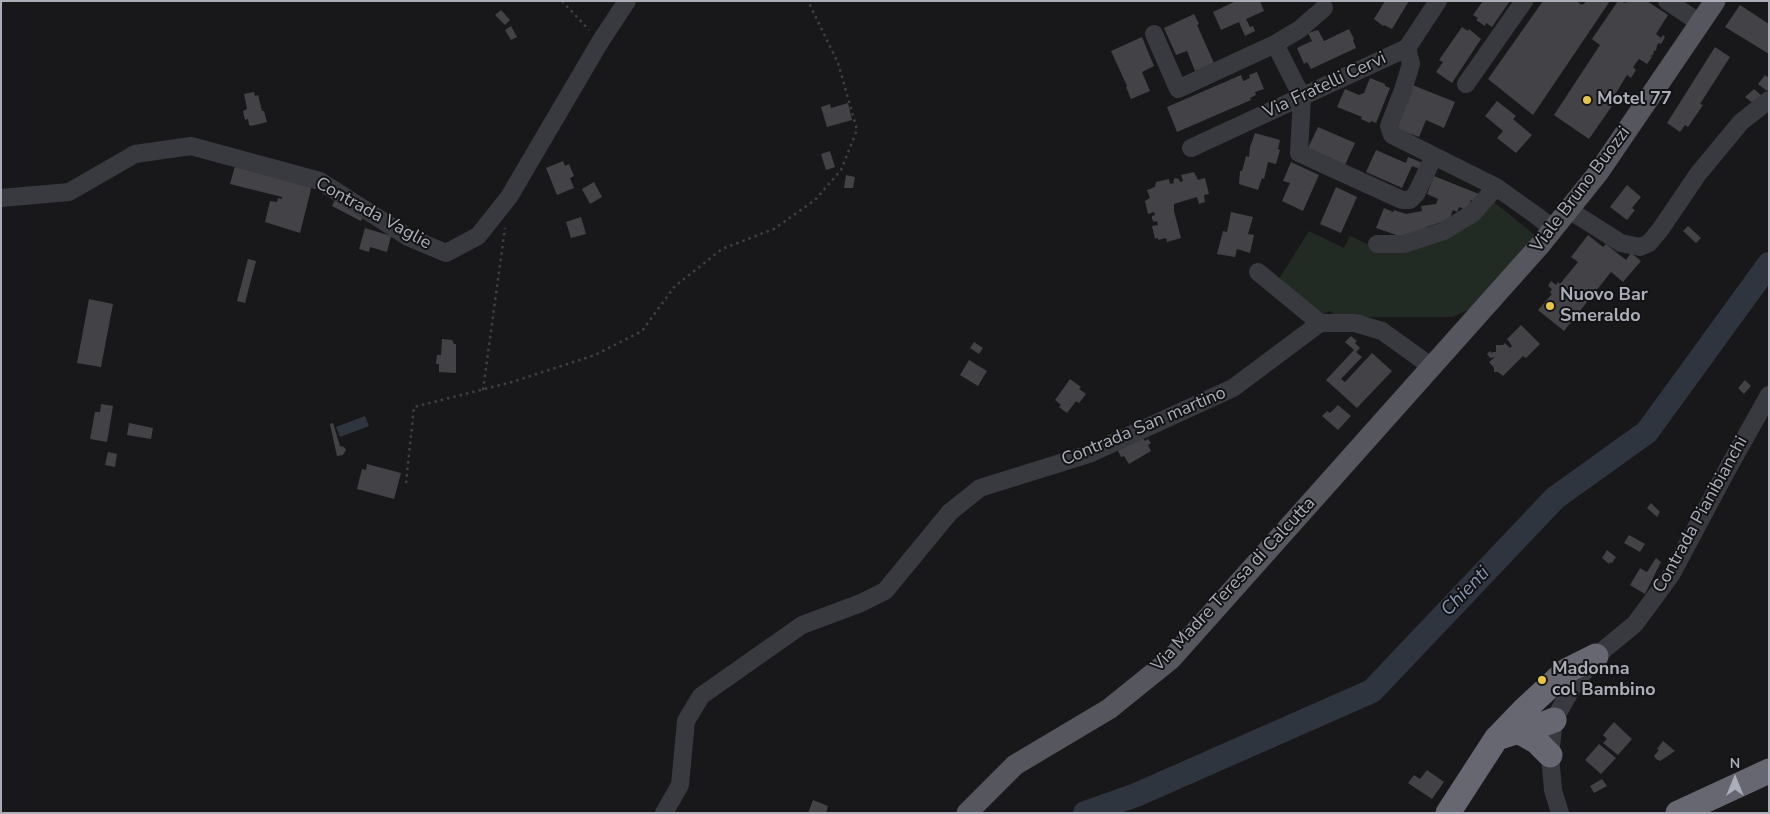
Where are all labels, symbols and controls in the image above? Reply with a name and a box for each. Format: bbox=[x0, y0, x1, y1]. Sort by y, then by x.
street label: Via Fratelli Cervi bbox=[1260, 48, 1390, 124]
place label: Motel 77 bbox=[1597, 89, 1672, 111]
marker: Motel 77 bbox=[1581, 94, 1593, 106]
street label: Viale Bruno Buozzi bbox=[1527, 123, 1635, 257]
street label: Contrada Vaglie bbox=[311, 173, 435, 255]
place label: Nuovo Bar Smeraldo bbox=[1560, 285, 1648, 328]
marker: Nuovo Bar Smeraldo bbox=[1544, 300, 1556, 312]
street label: Contrada San martino bbox=[1058, 383, 1230, 471]
street label: Contrada Pianibianchi bbox=[1649, 433, 1753, 597]
street label: Via Madre Teresa di Calcutta bbox=[1147, 493, 1321, 677]
water label: Chienti bbox=[1437, 563, 1495, 621]
place label: Madonna col Bambino bbox=[1552, 659, 1656, 702]
marker: Madonna col Bambino bbox=[1536, 674, 1548, 686]
north arrow bbox=[1710, 754, 1760, 804]
text: N bbox=[1730, 754, 1740, 773]

